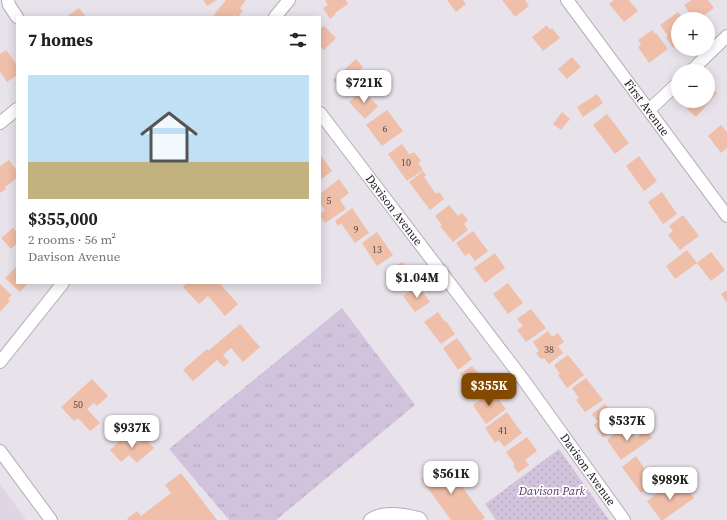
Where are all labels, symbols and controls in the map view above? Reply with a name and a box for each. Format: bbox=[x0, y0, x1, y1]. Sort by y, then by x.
map controls bbox=[671, 12, 715, 108]
button: + bbox=[671, 12, 715, 56]
text: 7 homes bbox=[28, 28, 93, 52]
icon: filters bbox=[287, 29, 309, 51]
button: − bbox=[671, 64, 715, 108]
pin: $721K bbox=[336, 70, 392, 104]
text: $721K bbox=[345, 74, 383, 91]
street label: First Avenue bbox=[620, 76, 673, 139]
icon: home bbox=[133, 101, 205, 173]
house number: 6 bbox=[383, 122, 388, 135]
house number: 10 bbox=[401, 156, 411, 169]
street label: Davison Avenue bbox=[362, 171, 426, 249]
house number: 5 bbox=[327, 194, 332, 207]
text: $355,000 bbox=[28, 207, 98, 231]
house number: 9 bbox=[354, 223, 359, 236]
text: 2 rooms · 56 m² bbox=[28, 231, 116, 248]
house number: 13 bbox=[372, 243, 382, 256]
text: Davison Avenue bbox=[28, 248, 120, 265]
pin: $1.04M bbox=[384, 265, 450, 299]
text: $1.04M bbox=[395, 269, 439, 286]
house number: 38 bbox=[544, 343, 554, 356]
pin: $355K bbox=[461, 373, 517, 407]
text: $355K bbox=[470, 377, 508, 394]
house number: 50 bbox=[73, 398, 83, 411]
pin: $537K bbox=[599, 408, 655, 442]
text: $537K bbox=[608, 412, 646, 429]
pin: $937K bbox=[104, 415, 160, 449]
text: $937K bbox=[113, 419, 151, 436]
house number: 41 bbox=[498, 424, 508, 437]
street label: Davison Avenue bbox=[556, 430, 619, 509]
pin: $561K bbox=[423, 461, 479, 495]
text: $561K bbox=[432, 465, 470, 482]
pin: $989K bbox=[642, 467, 698, 501]
text: $989K bbox=[651, 471, 689, 488]
park label: Davison Park bbox=[518, 483, 586, 499]

